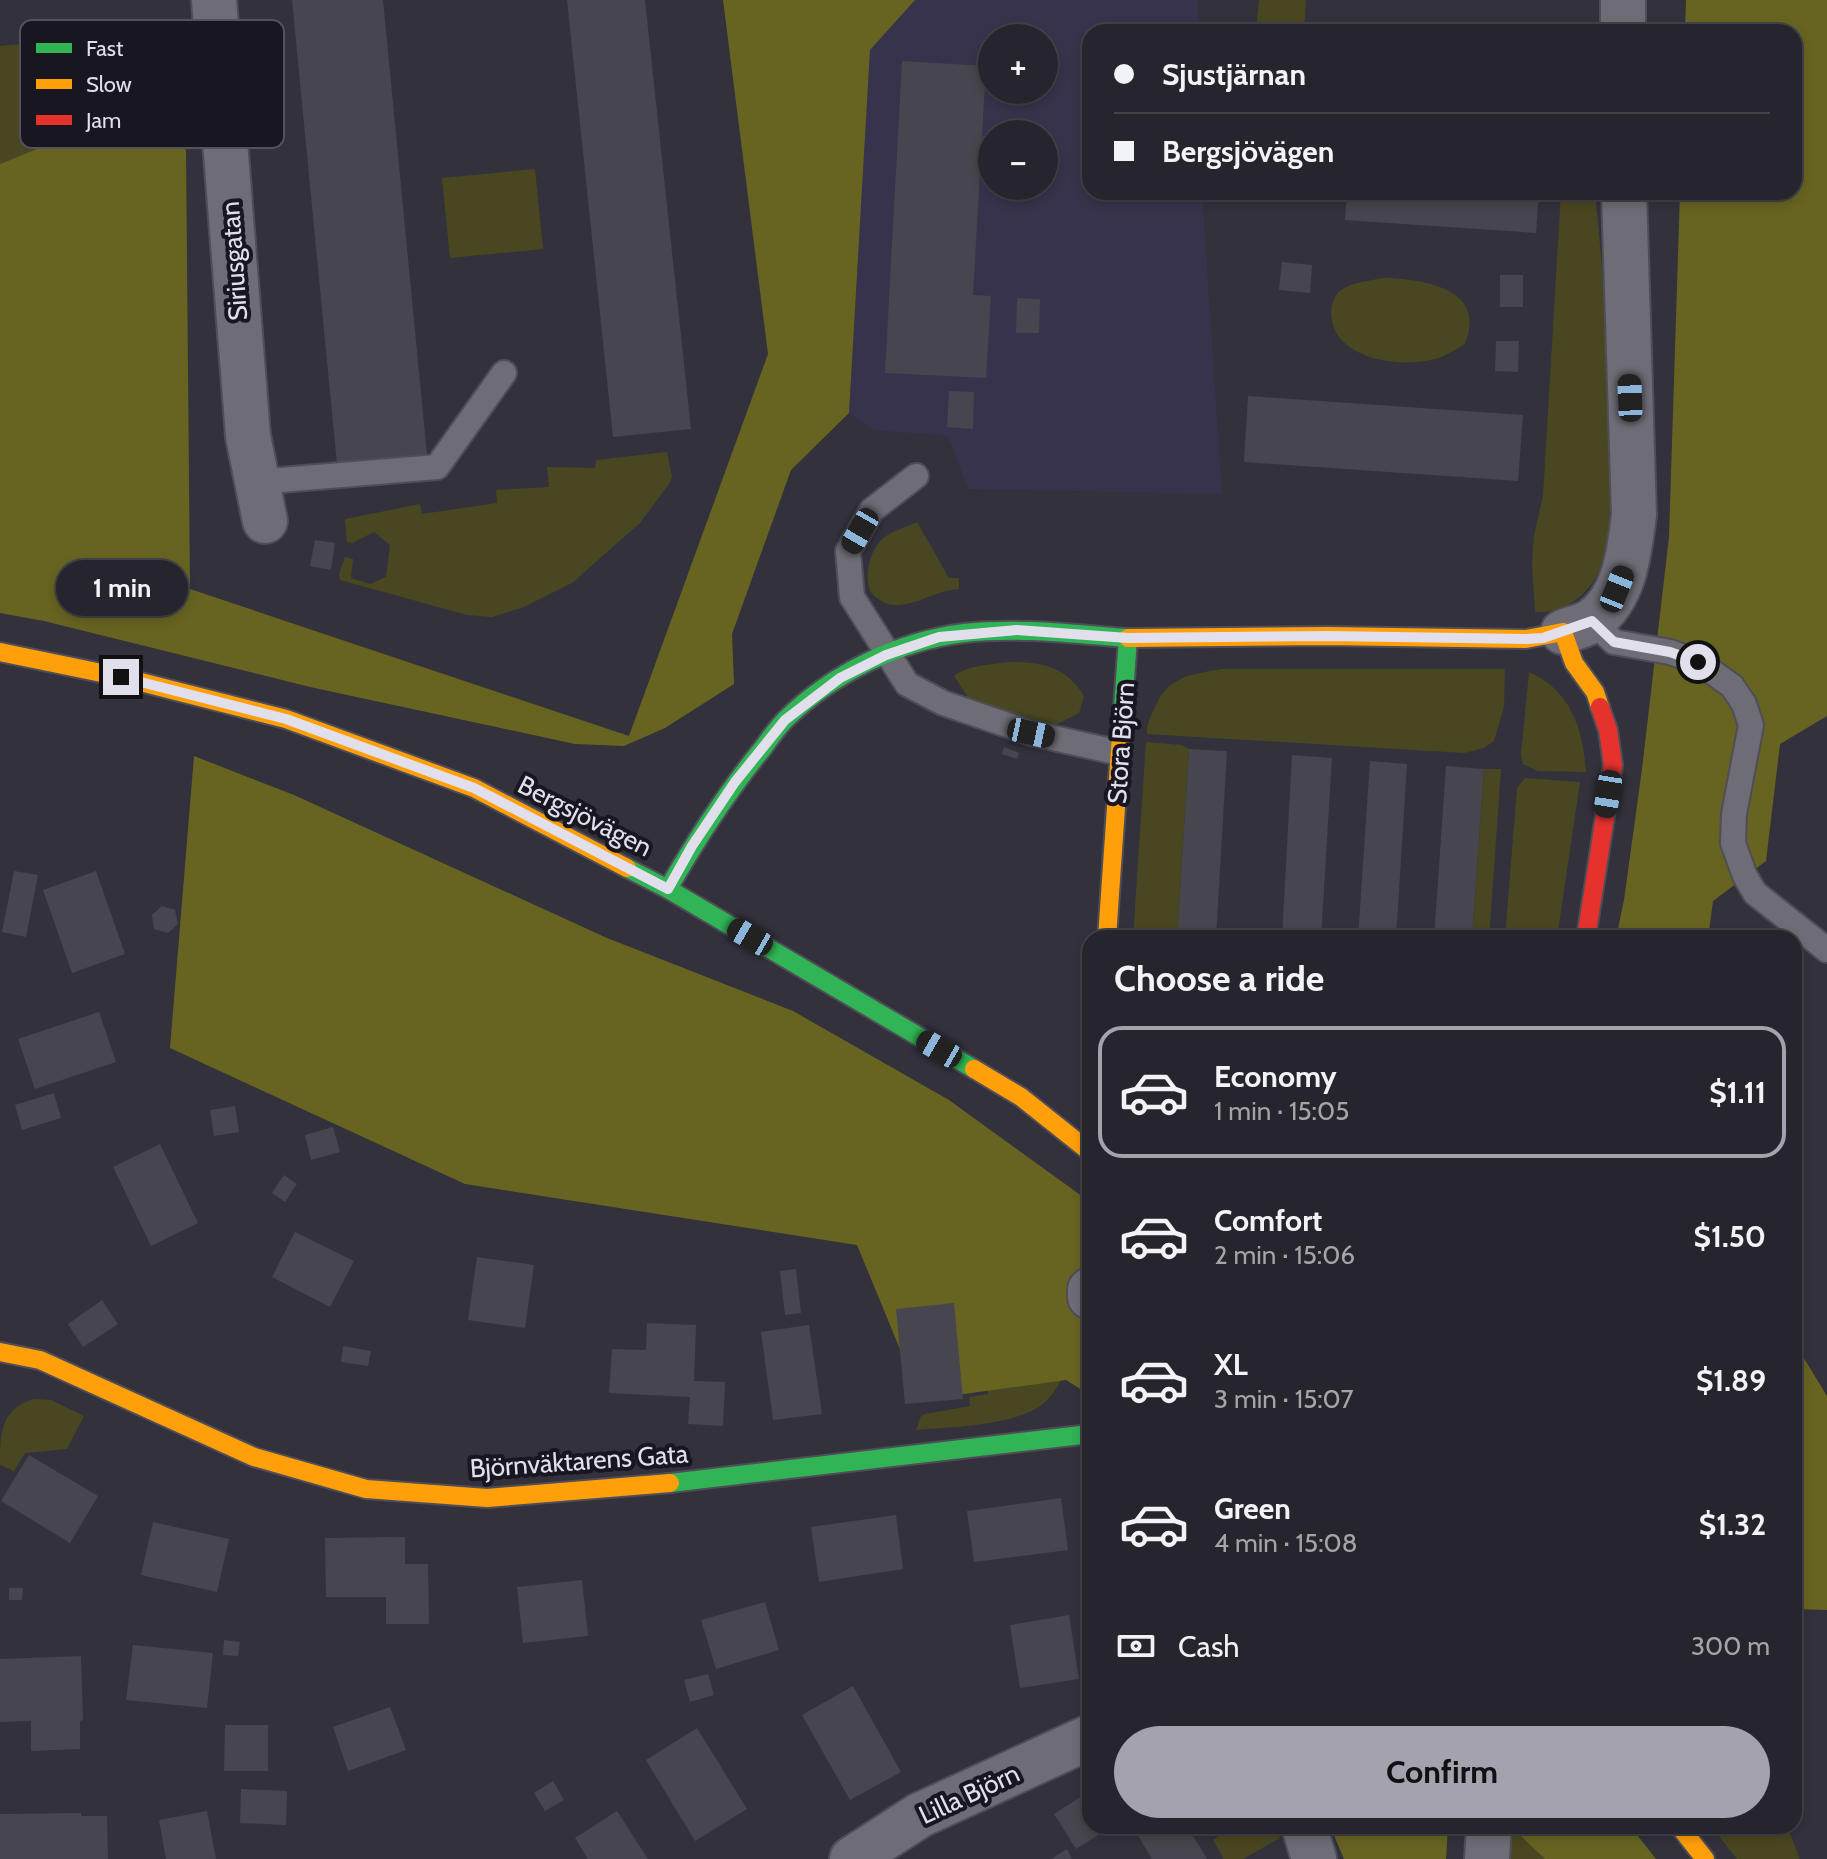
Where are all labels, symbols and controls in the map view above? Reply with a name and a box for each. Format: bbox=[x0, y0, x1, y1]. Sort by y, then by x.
legend bbox=[20, 20, 284, 148]
map controls bbox=[978, 24, 1058, 200]
button: + bbox=[978, 24, 1058, 104]
text: Fast bbox=[86, 35, 124, 62]
text: Sjustjärnan bbox=[1162, 56, 1306, 93]
text: Slow bbox=[86, 71, 132, 98]
text: Jam bbox=[85, 107, 121, 134]
button: − bbox=[978, 120, 1058, 200]
text: Bergsjövägen bbox=[1162, 133, 1334, 170]
street label: Siriusgatan bbox=[214, 200, 254, 322]
car bbox=[1617, 374, 1643, 422]
car bbox=[838, 504, 882, 558]
callout: 1 min bbox=[55, 561, 187, 617]
car bbox=[1597, 562, 1637, 616]
text: 1 min bbox=[93, 572, 151, 604]
route start bbox=[1680, 644, 1716, 680]
route end bbox=[103, 659, 139, 695]
street label: Stora Björn bbox=[1101, 681, 1141, 805]
car bbox=[1005, 716, 1057, 750]
car bbox=[1592, 768, 1624, 820]
street label: Bergsjövägen bbox=[513, 769, 657, 863]
car bbox=[723, 915, 777, 959]
text: Choose a ride bbox=[1114, 956, 1324, 1000]
car bbox=[912, 1027, 966, 1071]
icon: car bbox=[1118, 1056, 1190, 1128]
text: Economy bbox=[1214, 1058, 1337, 1095]
text: $1.11 bbox=[1709, 1074, 1766, 1111]
text: 1 min · 15:05 bbox=[1214, 1095, 1349, 1127]
icon: car bbox=[1118, 1200, 1190, 1272]
text: Comfort bbox=[1214, 1202, 1322, 1239]
text: $1.50 bbox=[1694, 1218, 1766, 1255]
text: 2 min · 15:06 bbox=[1214, 1239, 1355, 1271]
icon: car bbox=[1118, 1344, 1190, 1416]
text: XL bbox=[1214, 1346, 1248, 1383]
text: $1.89 bbox=[1696, 1362, 1766, 1399]
text: 3 min · 15:07 bbox=[1214, 1383, 1354, 1415]
street label: Björnväktarens Gata bbox=[469, 1437, 690, 1485]
icon: car bbox=[1118, 1488, 1190, 1560]
text: Green bbox=[1214, 1490, 1291, 1527]
text: $1.32 bbox=[1699, 1506, 1766, 1543]
text: 4 min · 15:08 bbox=[1214, 1527, 1357, 1559]
icon: cash bbox=[1114, 1624, 1158, 1668]
text: Cash bbox=[1178, 1628, 1240, 1665]
text: 300 m bbox=[1691, 1630, 1770, 1662]
button: Confirm bbox=[1114, 1726, 1770, 1818]
street label: Lilla Björn bbox=[914, 1757, 1024, 1831]

